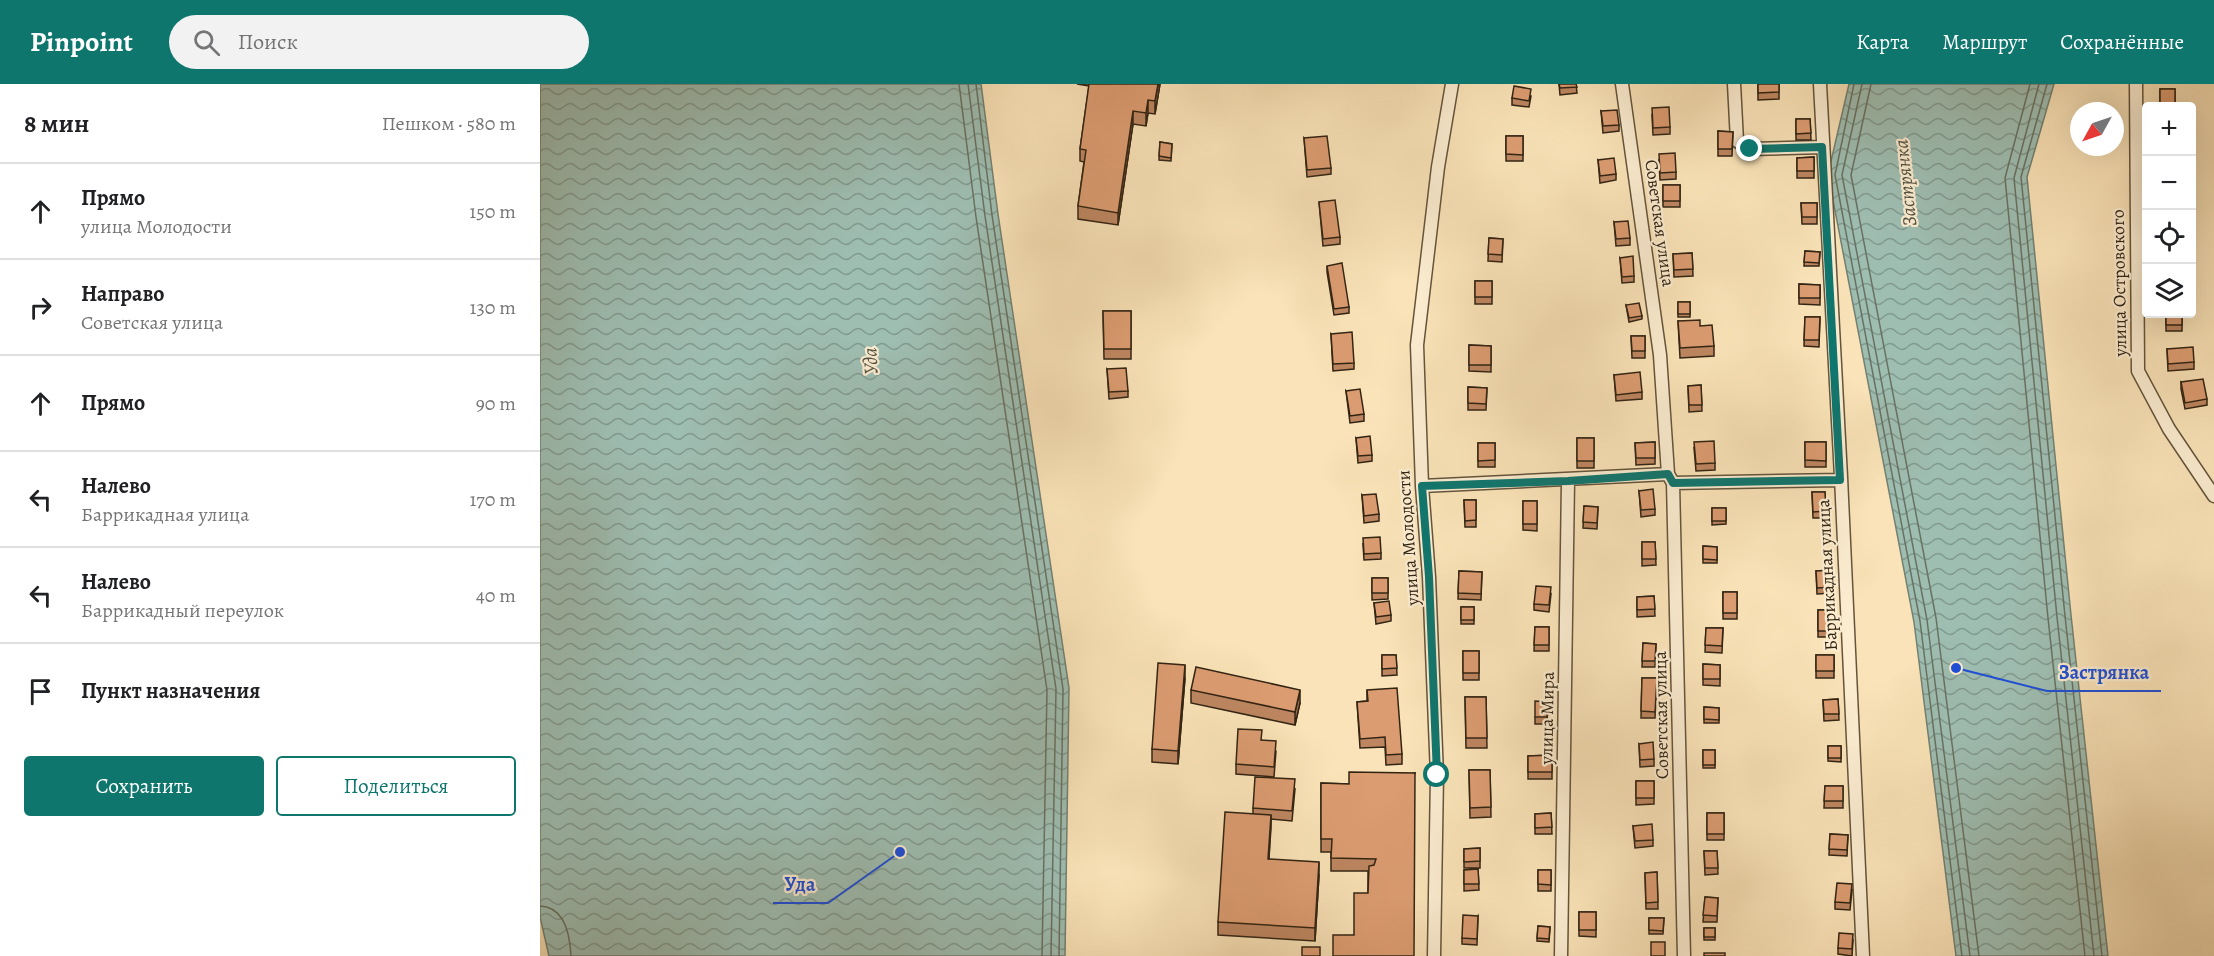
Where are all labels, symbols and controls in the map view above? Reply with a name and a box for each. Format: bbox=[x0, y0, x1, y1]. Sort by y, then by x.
search box bbox=[169, 15, 589, 69]
text: Pinpoint bbox=[30, 23, 133, 61]
icon: search bbox=[190, 26, 223, 59]
text: Поиск bbox=[238, 27, 298, 57]
text: Карта bbox=[1856, 28, 1909, 56]
text: Маршрут bbox=[1942, 28, 2027, 56]
text: Сохранённые bbox=[2060, 28, 2184, 56]
north arrow bbox=[2070, 102, 2124, 156]
map controls bbox=[2142, 102, 2196, 318]
button: + bbox=[2142, 102, 2196, 156]
text: 8 мин bbox=[24, 106, 89, 141]
text: Пешком · 580 m bbox=[382, 110, 516, 137]
route end bbox=[1736, 135, 1762, 161]
water label: Застрянка bbox=[1887, 138, 1924, 228]
button: − bbox=[2142, 156, 2196, 210]
street label: Советская улица bbox=[1639, 158, 1681, 289]
text: Прямо bbox=[81, 183, 145, 213]
icon: ahead bbox=[24, 195, 57, 228]
text: 150 m bbox=[469, 198, 516, 225]
street label: улица Островского bbox=[2106, 209, 2132, 358]
button: locate bbox=[2142, 210, 2196, 264]
text: улица Молодости bbox=[81, 213, 232, 240]
button: layers bbox=[2142, 264, 2196, 318]
text: Направо bbox=[81, 279, 164, 309]
icon: right bbox=[24, 291, 57, 324]
text: 130 m bbox=[470, 294, 516, 321]
text: Советская улица bbox=[81, 309, 223, 336]
water label: Уда bbox=[856, 347, 885, 375]
icon: ahead bbox=[24, 387, 57, 420]
text: Прямо bbox=[81, 388, 145, 418]
text: 90 m bbox=[476, 390, 516, 417]
street label: улица Молодости bbox=[1391, 469, 1425, 608]
text: Налево bbox=[81, 471, 151, 501]
icon: left bbox=[24, 483, 57, 516]
text: 170 m bbox=[470, 486, 516, 513]
street label: Баррикадная улица bbox=[1811, 498, 1843, 651]
text: Баррикадная улица bbox=[81, 501, 249, 528]
text: Налево bbox=[81, 567, 151, 597]
icon: left bbox=[24, 579, 57, 612]
text: 40 m bbox=[476, 582, 516, 609]
text: Баррикадный переулок bbox=[81, 597, 284, 624]
street label: Советская улица bbox=[1648, 650, 1674, 779]
callout: Застрянка bbox=[2047, 653, 2161, 691]
text: Застрянка bbox=[2059, 659, 2150, 686]
street label: улица Мира bbox=[1534, 671, 1560, 766]
icon: arrive bbox=[24, 675, 57, 708]
text: Пункт назначения bbox=[81, 676, 260, 706]
button: Сохранить bbox=[24, 756, 264, 816]
button: Поделиться bbox=[276, 756, 516, 816]
route start bbox=[1423, 761, 1449, 787]
callout: Уда bbox=[773, 865, 828, 903]
text: Уда bbox=[785, 871, 816, 898]

